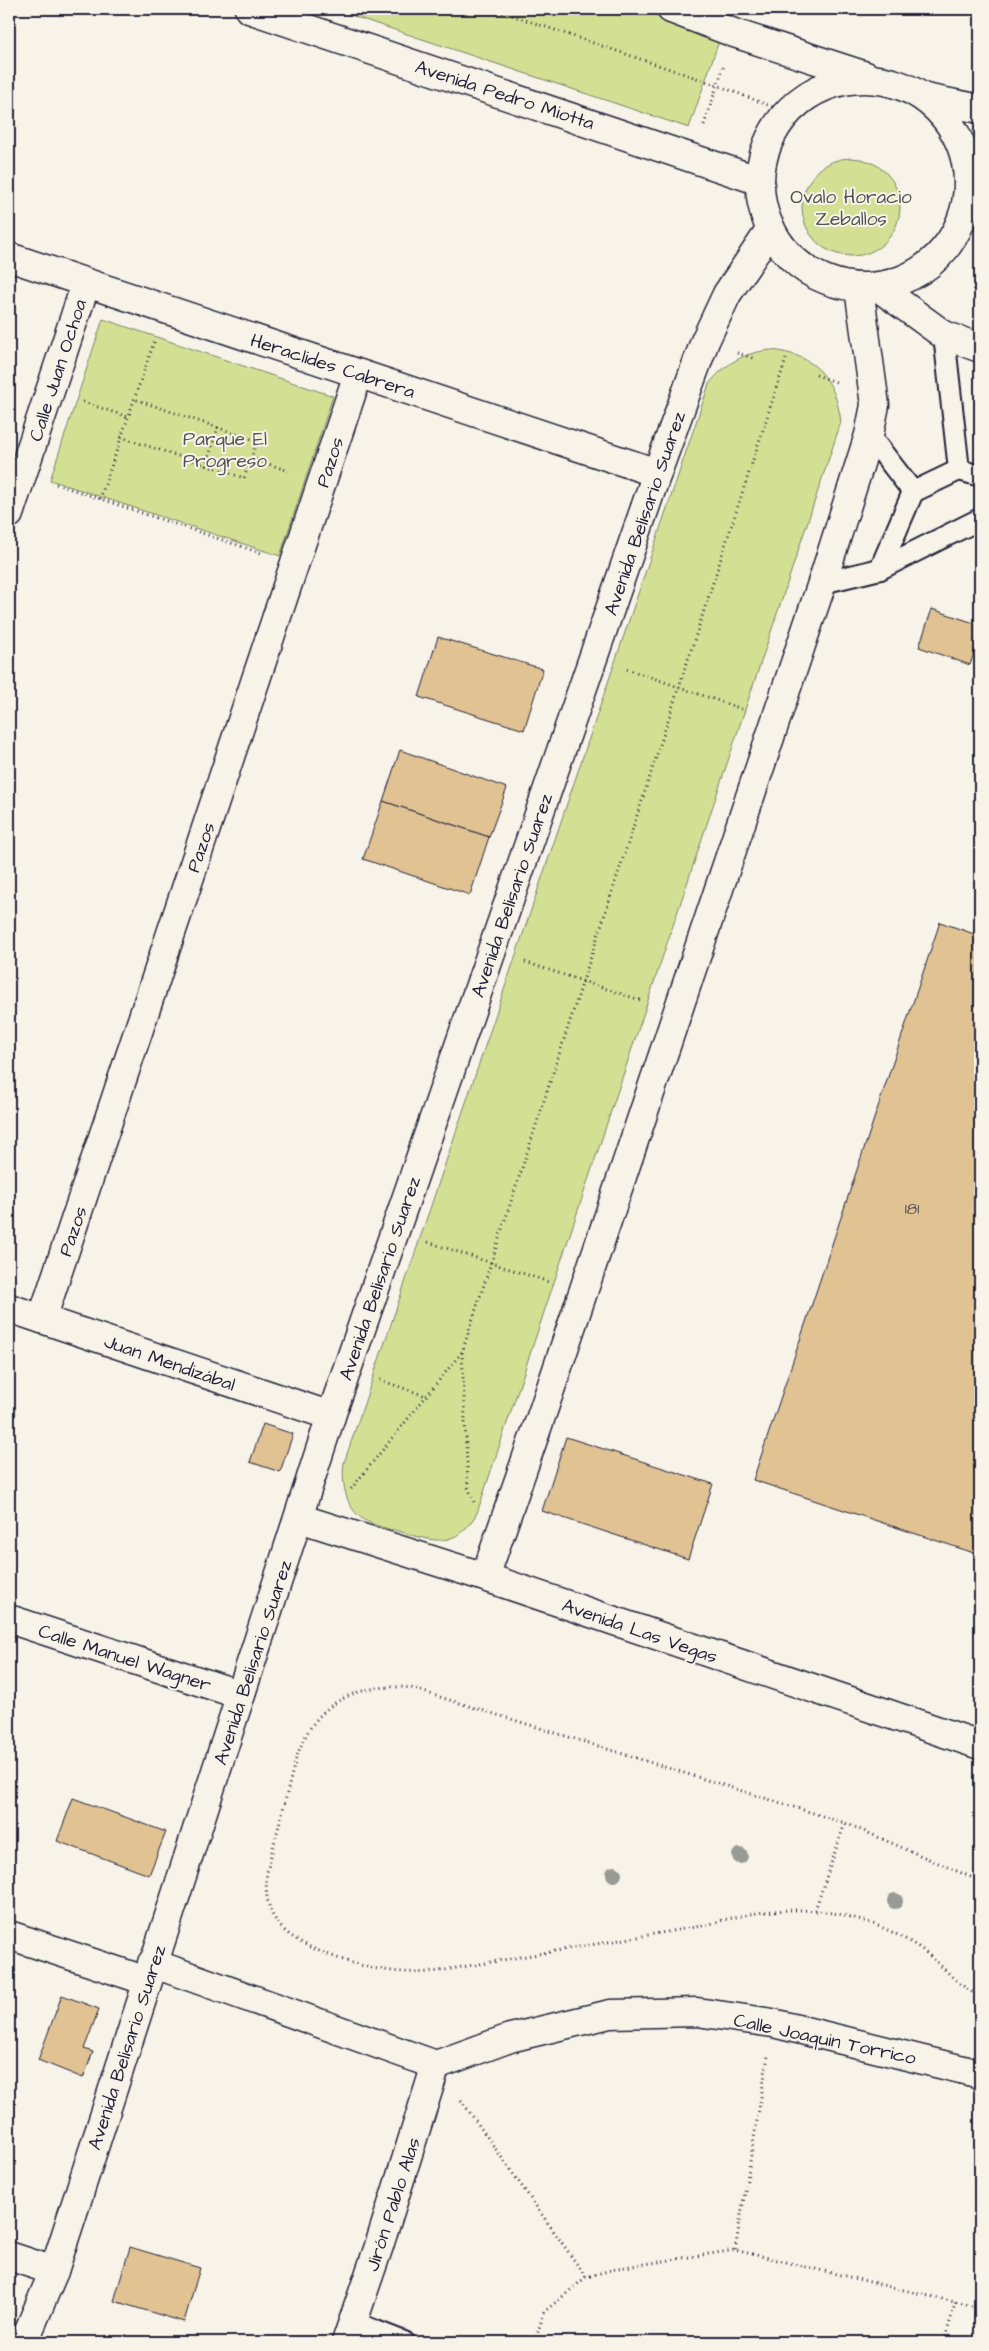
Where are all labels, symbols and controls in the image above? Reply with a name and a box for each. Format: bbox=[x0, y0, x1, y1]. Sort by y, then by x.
street label: Avenida Pedro Miotta bbox=[411, 54, 598, 137]
park label: Ovalo Horacio Zeballos bbox=[790, 184, 912, 233]
street label: Calle Juan Ochoa bbox=[23, 296, 94, 445]
street label: Heraclides Cabrera bbox=[247, 327, 419, 406]
street label: Avenida Belisario Suarez bbox=[598, 407, 693, 619]
park label: Parque El Progreso bbox=[183, 426, 267, 476]
street label: Pazos bbox=[310, 434, 351, 491]
street label: Avenida Belisario Suarez bbox=[465, 789, 560, 1001]
street label: Pazos bbox=[180, 819, 223, 876]
street label: Avenida Belisario Suarez bbox=[333, 1172, 428, 1384]
house number: 181 bbox=[905, 1198, 919, 1220]
street label: Pazos bbox=[52, 1203, 95, 1260]
street label: Juan Mendizábal bbox=[100, 1328, 239, 1398]
street label: Avenida Belisario Suarez bbox=[208, 1556, 299, 1768]
street label: Avenida Las Vegas bbox=[558, 1592, 721, 1672]
street label: Calle Manuel Wagner bbox=[34, 1618, 215, 1700]
street label: Avenida Belisario Suarez bbox=[82, 1941, 173, 2153]
street label: Calle Joaquin Torrico bbox=[731, 2007, 919, 2072]
street label: Jirón Pablo Alas bbox=[359, 2134, 428, 2275]

